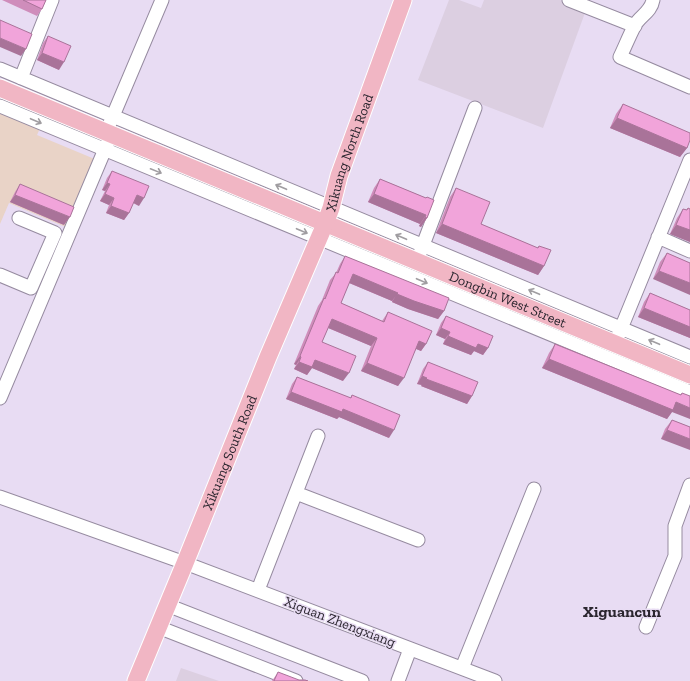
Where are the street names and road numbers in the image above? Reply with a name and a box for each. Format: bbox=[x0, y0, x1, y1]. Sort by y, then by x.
street label: Xikuang North Road bbox=[322, 91, 377, 213]
street label: Dongbin West Street bbox=[447, 267, 570, 331]
street label: Xikuang South Road bbox=[199, 392, 260, 512]
street label: Xiguan Zhengxiang bbox=[282, 593, 398, 651]

